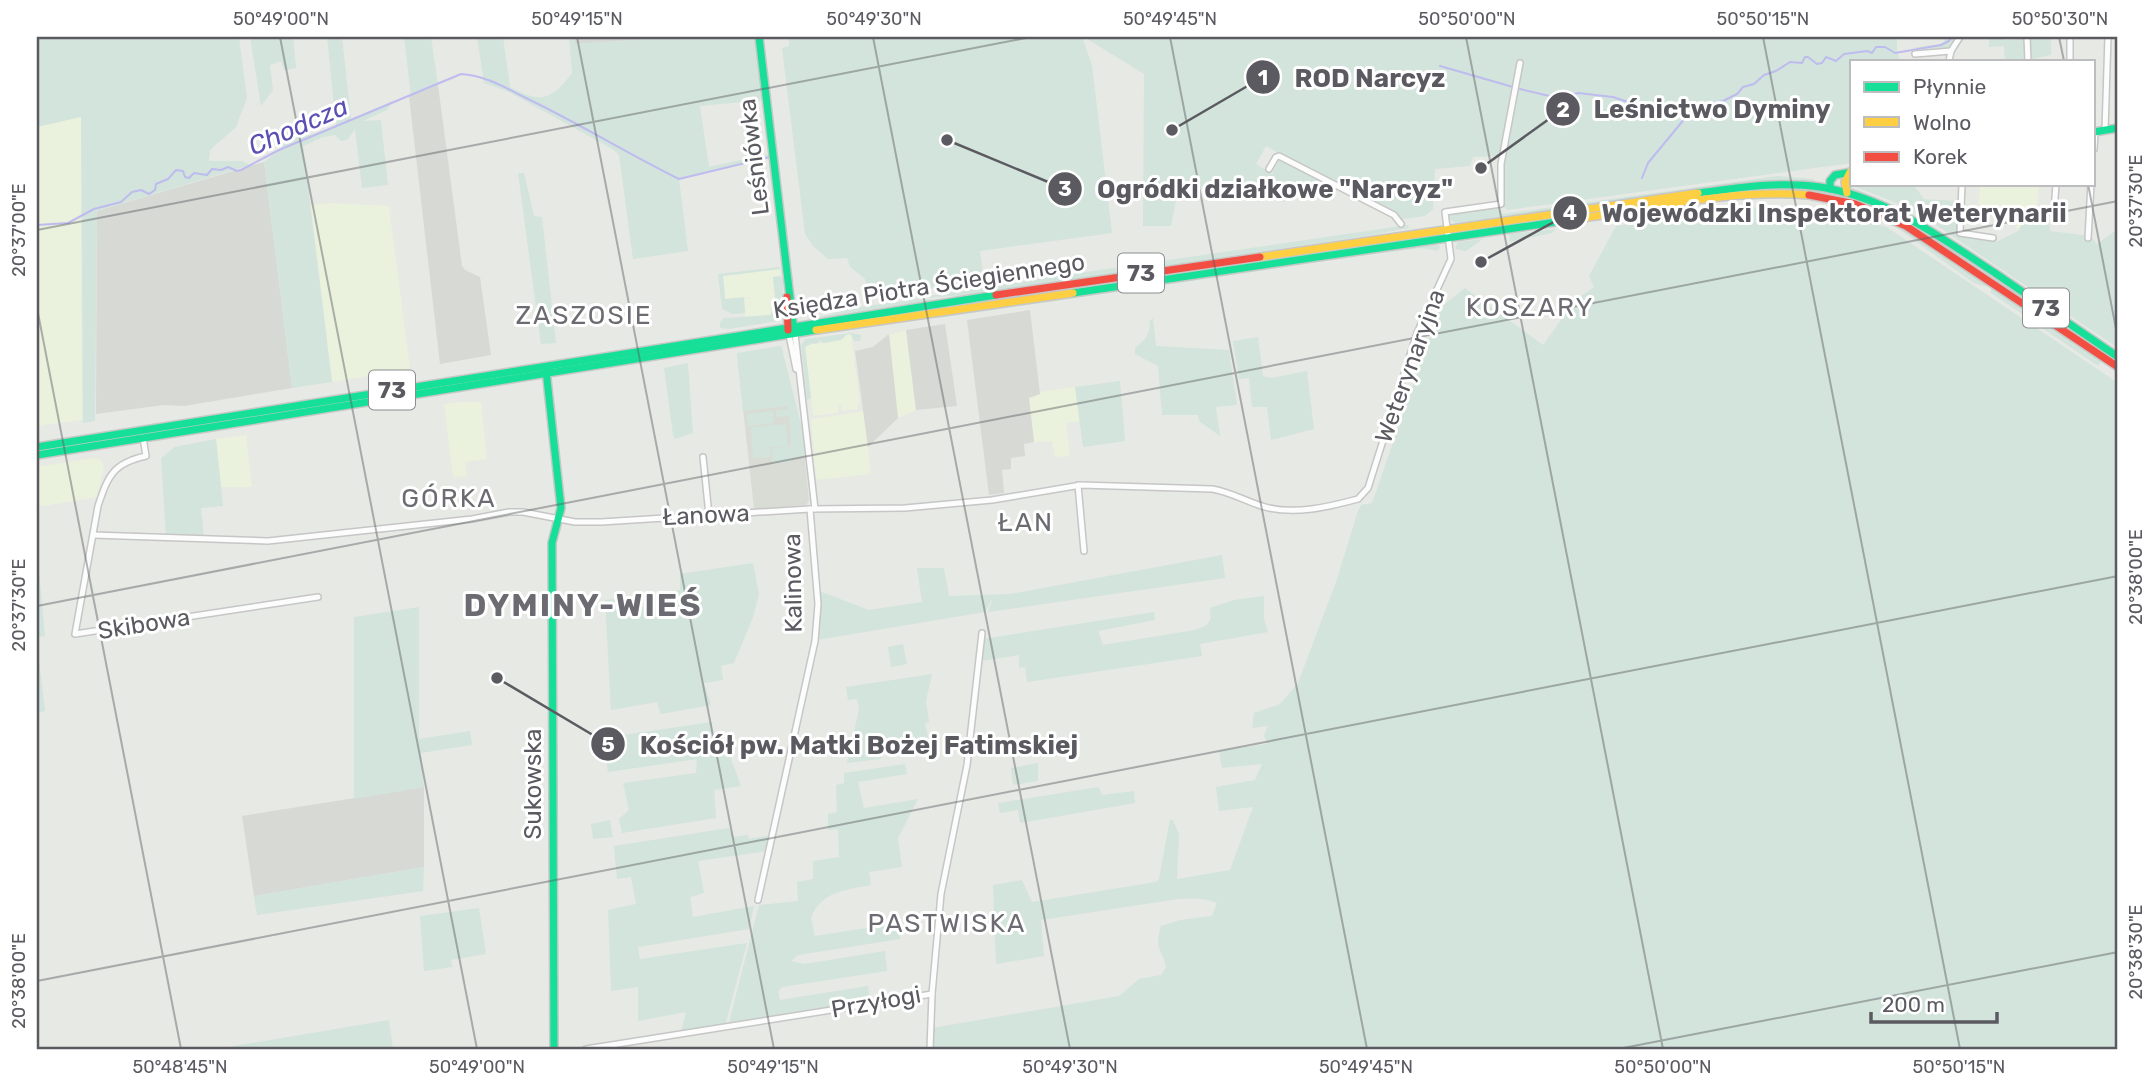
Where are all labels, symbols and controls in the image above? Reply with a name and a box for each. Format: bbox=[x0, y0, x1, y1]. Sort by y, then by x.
text: 50°49'00"N bbox=[233, 8, 329, 30]
text: 50°49'15"N bbox=[531, 8, 623, 30]
text: 50°49'30"N bbox=[826, 8, 922, 30]
text: 50°49'45"N bbox=[1123, 8, 1217, 30]
text: 50°50'00"N bbox=[1418, 8, 1516, 30]
text: 50°50'15"N bbox=[1717, 8, 1809, 30]
text: 50°50'30"N bbox=[2012, 8, 2108, 30]
callout: ROD Narcyz bbox=[1246, 54, 1459, 101]
legend bbox=[1850, 60, 2096, 186]
text: ROD Narcyz bbox=[1295, 63, 1445, 94]
text: 1 bbox=[1258, 65, 1268, 90]
text: Płynnie bbox=[1913, 74, 1986, 99]
callout: Leśnictwo Dyminy bbox=[1545, 86, 1845, 133]
water label: Chodcza bbox=[243, 91, 353, 162]
text: Leśnictwo Dyminy bbox=[1594, 94, 1831, 125]
street label: Leśniówka bbox=[733, 97, 775, 217]
text: 2 bbox=[1556, 97, 1570, 122]
text: Wolno bbox=[1913, 110, 1971, 135]
text: Korek bbox=[1913, 144, 1968, 169]
text: 20°37'30"E bbox=[2125, 155, 2147, 247]
callout: Ogródki działkowe "Narcyz" bbox=[1048, 165, 1467, 212]
text: Ogródki działkowe "Narcyz" bbox=[1097, 174, 1453, 205]
text: 3 bbox=[1058, 176, 1072, 201]
text: 20°37'00"E bbox=[8, 183, 30, 277]
callout: Wojewódzki Inspektorat Weterynarii bbox=[1553, 189, 2081, 236]
text: Wojewódzki Inspektorat Weterynarii bbox=[1601, 198, 2067, 229]
text: 4 bbox=[1563, 200, 1577, 225]
street label: Księdza Piotra Ściegiennego bbox=[771, 248, 1087, 324]
road number: 73 bbox=[1118, 254, 1164, 292]
street label: Weterynaryjna bbox=[1369, 285, 1451, 447]
road number: 73 bbox=[2023, 288, 2069, 328]
district label: KOSZARY bbox=[1466, 292, 1594, 323]
district label: ZASZOSIE bbox=[516, 300, 652, 331]
road number: 73 bbox=[369, 370, 415, 410]
district label: GÓRKA bbox=[401, 483, 497, 514]
street label: Łanowa bbox=[662, 499, 750, 531]
district label: ŁAN bbox=[998, 507, 1054, 538]
text: 20°38'00"E bbox=[2125, 529, 2147, 625]
street label: Kalinowa bbox=[778, 533, 808, 633]
text: 20°37'30"E bbox=[8, 559, 30, 651]
district label: DYMINY-WIEŚ bbox=[464, 586, 702, 624]
street label: Skibowa bbox=[96, 603, 192, 645]
callout: Kościół pw. Matki Bożej Fatimskiej bbox=[590, 721, 1092, 768]
street label: Sukowska bbox=[519, 728, 547, 840]
text: Kościół pw. Matki Bożej Fatimskiej bbox=[640, 730, 1078, 761]
text: 5 bbox=[601, 732, 615, 757]
text: 20°38'30"E bbox=[2125, 904, 2147, 1000]
district label: PASTWISKA bbox=[868, 908, 1026, 939]
text: 20°38'00"E bbox=[8, 933, 30, 1029]
street label: Przyłogi bbox=[829, 980, 923, 1024]
scale bar bbox=[1871, 981, 1997, 1025]
text: 200 m bbox=[1882, 992, 1945, 1017]
text: 50°48'45"N bbox=[132, 1056, 228, 1078]
text: 50°49'00"N bbox=[429, 1056, 525, 1078]
text: 50°49'15"N bbox=[727, 1056, 819, 1078]
text: 50°49'30"N bbox=[1022, 1056, 1118, 1078]
text: 50°49'45"N bbox=[1319, 1056, 1413, 1078]
text: 50°50'00"N bbox=[1614, 1056, 1712, 1078]
text: 50°50'15"N bbox=[1913, 1056, 2005, 1078]

